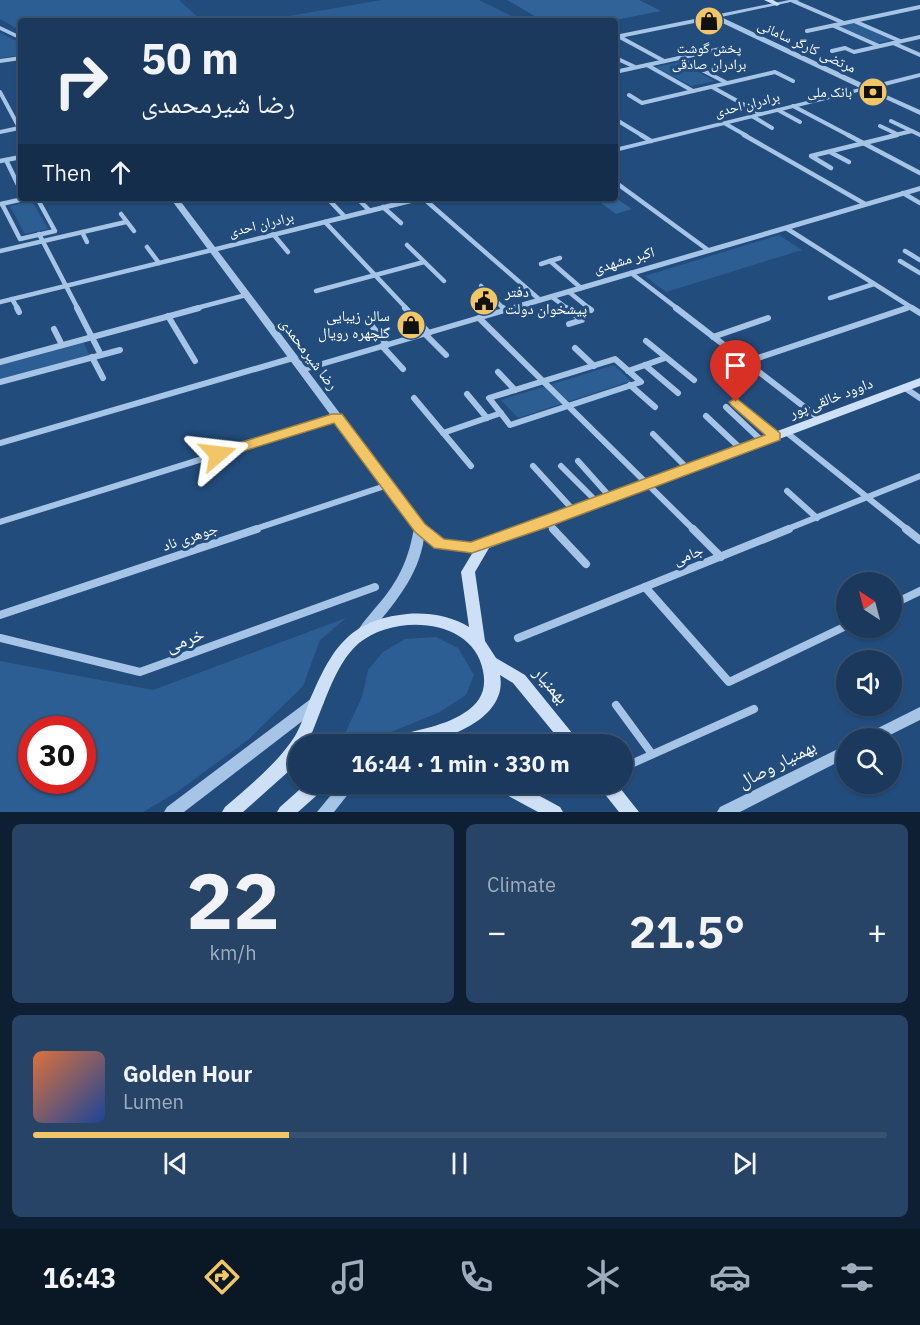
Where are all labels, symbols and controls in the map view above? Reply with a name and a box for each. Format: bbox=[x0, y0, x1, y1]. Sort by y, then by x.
shop icon: پخش گوشت برادران صادقی bbox=[693, 5, 725, 37]
street label: مرتضی کارگر سامانی bbox=[755, 15, 859, 77]
text: 50 m bbox=[141, 31, 239, 86]
place label: پخش گوشت برادران صادقی bbox=[672, 39, 747, 73]
icon: right bbox=[42, 42, 120, 120]
bank icon: بانک ملی bbox=[857, 76, 889, 108]
place label: بانک ملی bbox=[807, 83, 852, 101]
text: رضا شیرمحمدی bbox=[141, 85, 295, 120]
street label: برادران احدی bbox=[713, 87, 782, 121]
icon: ahead bbox=[104, 156, 137, 189]
text: Then bbox=[42, 158, 92, 187]
street label: برادران احدی bbox=[227, 207, 296, 241]
street label: اکبر مشهدی bbox=[591, 242, 657, 278]
place label: دفتر پیشخوان دولت bbox=[504, 282, 587, 319]
public building icon: دفتر پیشخوان دولت bbox=[468, 285, 500, 317]
place label: سالن زیبایی گلچهره رویال bbox=[318, 306, 390, 343]
shop icon: سالن زیبایی گلچهره رویال bbox=[395, 309, 427, 341]
street label: رضا شیرمحمدی bbox=[275, 314, 343, 394]
pin bbox=[710, 340, 761, 402]
icon: arrive bbox=[719, 349, 752, 382]
street label: داوود خالقی پور bbox=[786, 373, 876, 423]
position arrow bbox=[186, 422, 250, 486]
street label: جوهری ناد bbox=[160, 518, 221, 556]
street label: جامی bbox=[670, 540, 706, 570]
north arrow bbox=[836, 572, 902, 638]
map controls bbox=[836, 572, 902, 794]
street label: خرمی bbox=[162, 622, 207, 657]
button: sound bbox=[836, 650, 902, 716]
street label: بهمنیار bbox=[528, 660, 574, 708]
speed limit sign: 30 bbox=[18, 716, 96, 794]
button: search bbox=[836, 728, 902, 794]
street label: بهمنیار وصال bbox=[734, 734, 820, 793]
text: 16:44 · 1 min · 330 m bbox=[351, 749, 570, 778]
text: 22 bbox=[186, 849, 280, 950]
text: Climate bbox=[487, 871, 556, 898]
text: 21.5° bbox=[629, 902, 745, 960]
text: − bbox=[487, 910, 507, 953]
text: + bbox=[867, 910, 887, 953]
text: km/h bbox=[209, 939, 257, 966]
text: Golden Hour bbox=[123, 1059, 252, 1088]
text: Lumen bbox=[123, 1088, 184, 1115]
icon: previous bbox=[159, 1147, 192, 1180]
icon: pause bbox=[443, 1147, 476, 1180]
icon: next bbox=[728, 1147, 761, 1180]
icon: directions bbox=[201, 1256, 243, 1298]
icon: music bbox=[328, 1256, 370, 1298]
icon: phone bbox=[455, 1256, 497, 1298]
icon: climate bbox=[582, 1256, 624, 1298]
icon: car bbox=[709, 1256, 751, 1298]
icon: filters bbox=[836, 1256, 878, 1298]
text: 16:43 bbox=[42, 1260, 116, 1295]

